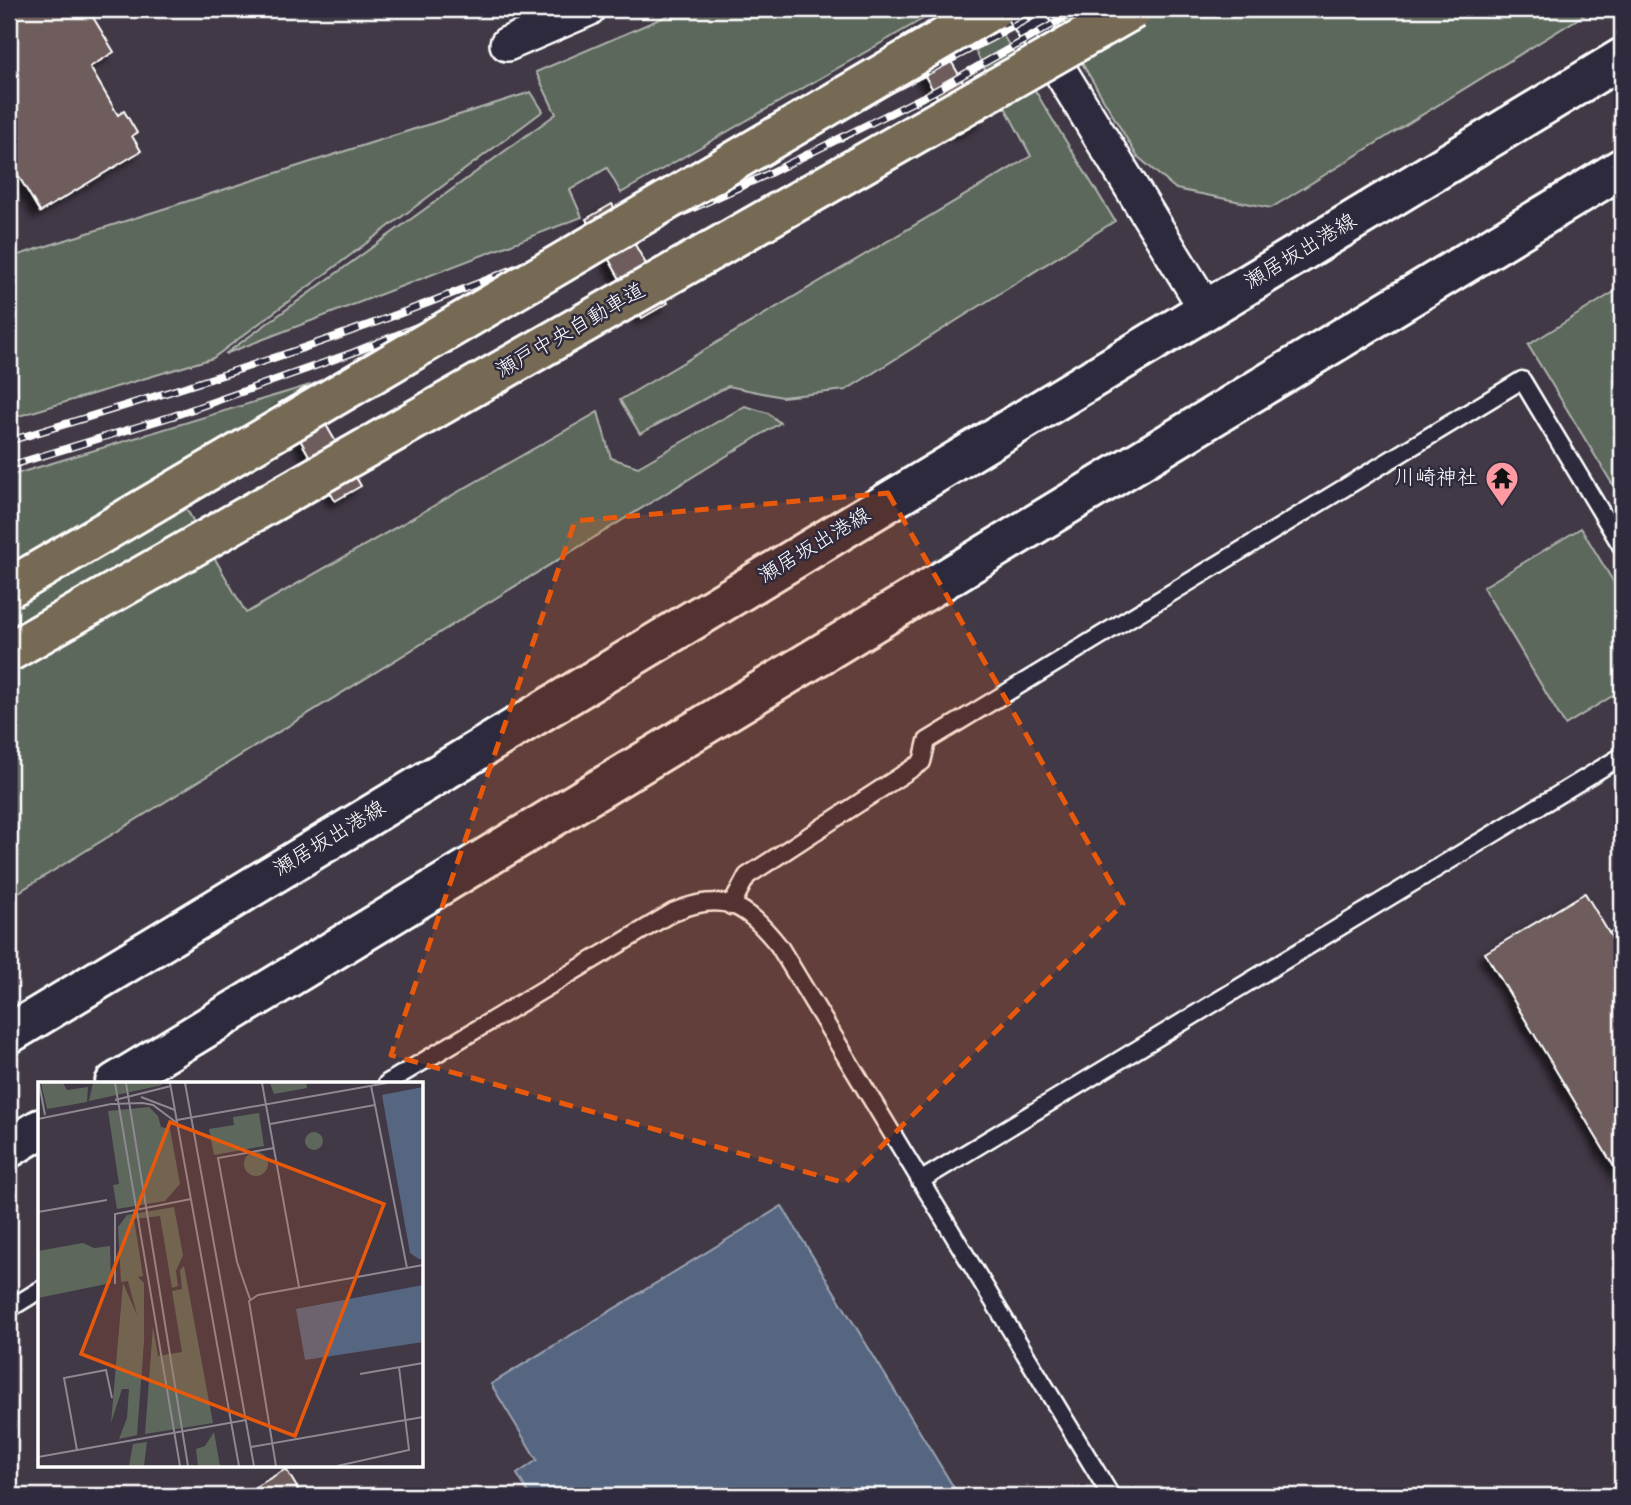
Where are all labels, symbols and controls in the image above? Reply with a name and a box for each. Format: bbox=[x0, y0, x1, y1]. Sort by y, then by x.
street label: 瀬居坂出港線 bbox=[1239, 205, 1363, 299]
street label: 瀬戸中央自動車道 bbox=[490, 275, 652, 387]
temple icon: 川崎神社 bbox=[1483, 459, 1521, 508]
place label: 川崎神社 bbox=[1394, 462, 1478, 495]
street label: 瀬居坂出港線 bbox=[753, 499, 877, 593]
street label: 瀬居坂出港線 bbox=[268, 792, 392, 886]
inset map bbox=[38, 1082, 424, 1466]

